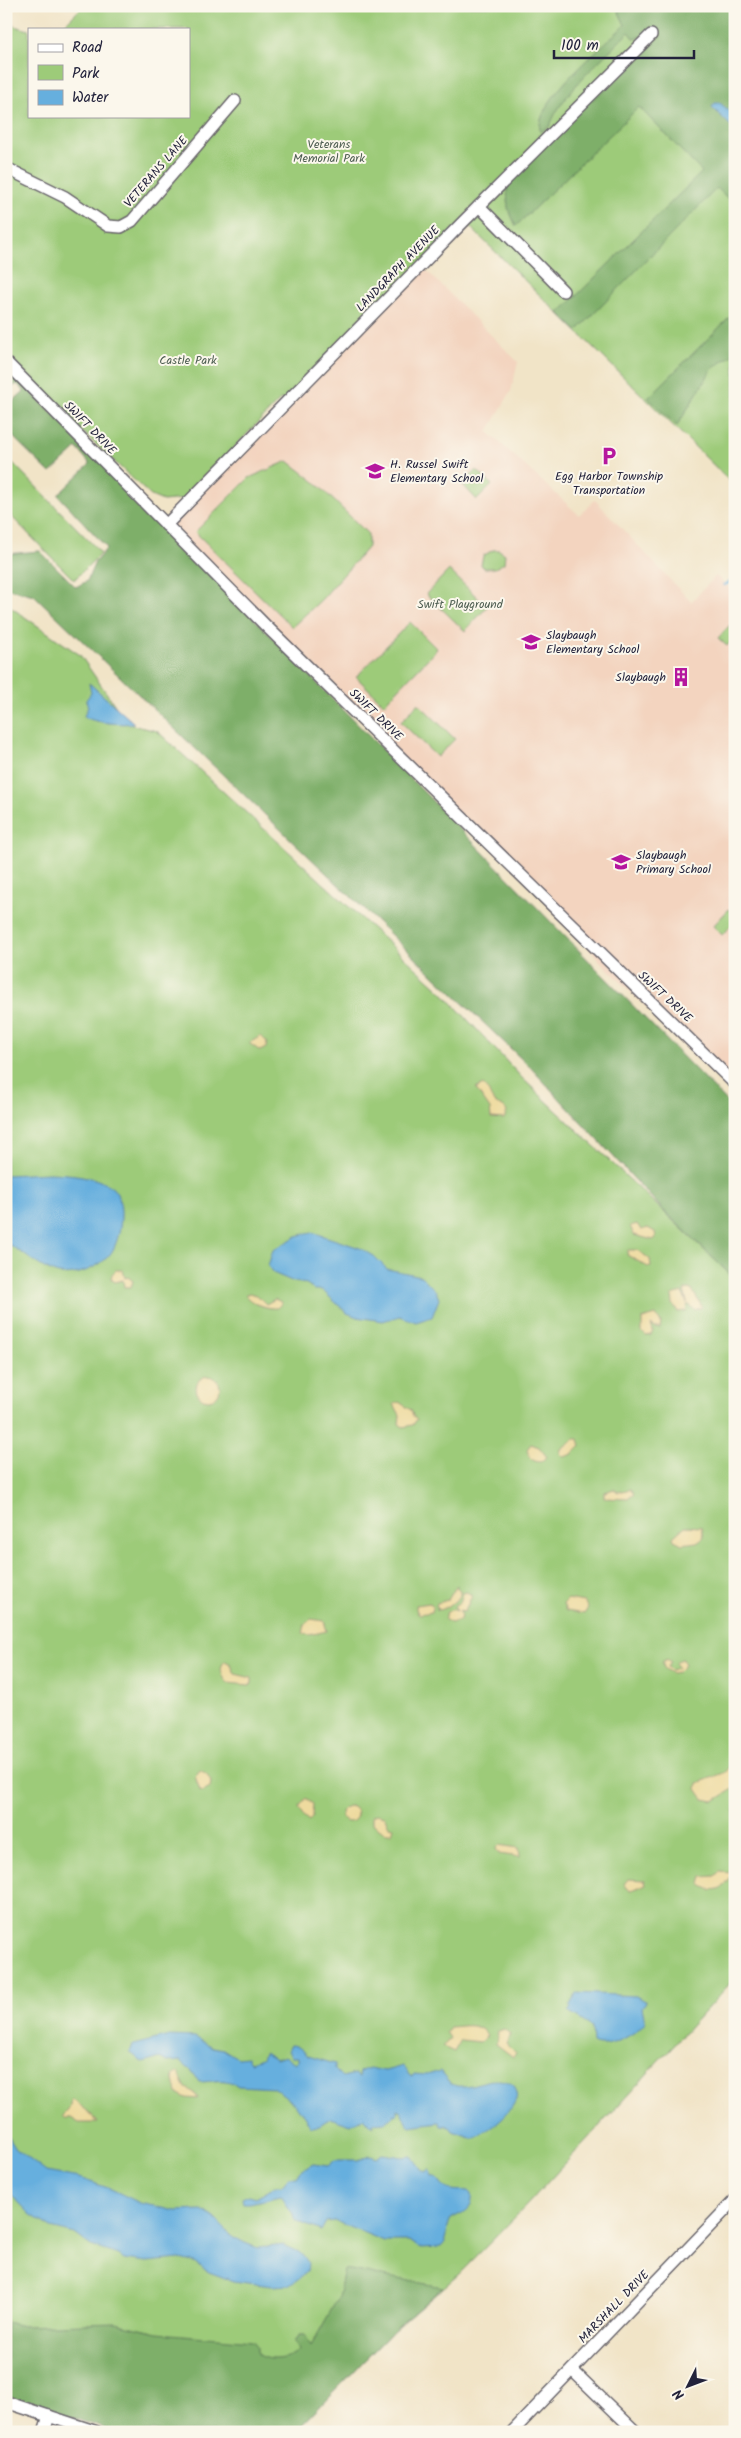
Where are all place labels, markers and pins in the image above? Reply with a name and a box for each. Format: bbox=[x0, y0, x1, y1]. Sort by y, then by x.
parking icon: Egg Harbor Township Transportation bbox=[598, 445, 620, 467]
place label: H. Russel Swift Elementary School bbox=[390, 455, 483, 488]
school or university icon: H. Russel Swift Elementary School bbox=[364, 460, 386, 482]
place label: Egg Harbor Township Transportation bbox=[555, 467, 663, 500]
place label: Slaybaugh Elementary School bbox=[546, 626, 639, 659]
school or university icon: Slaybaugh Elementary School bbox=[520, 631, 542, 653]
building icon: Slaybaugh bbox=[670, 666, 692, 688]
place label: Slaybaugh bbox=[616, 668, 666, 687]
place label: Slaybaugh Primary School bbox=[636, 846, 711, 879]
school or university icon: Slaybaugh Primary School bbox=[610, 851, 632, 873]

